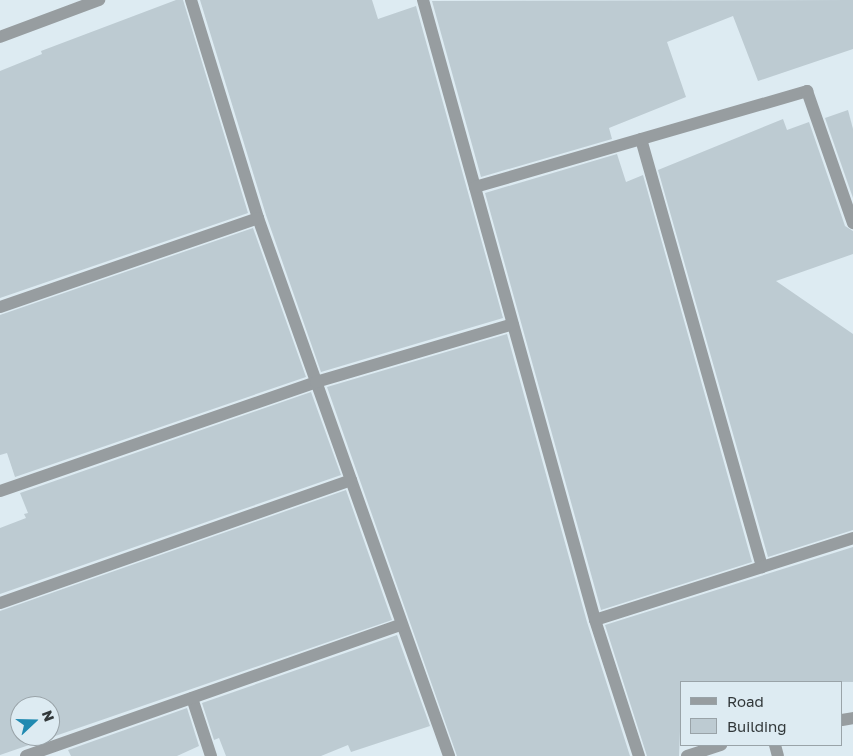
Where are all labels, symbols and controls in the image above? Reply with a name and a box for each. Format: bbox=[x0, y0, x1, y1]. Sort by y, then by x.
legend bbox=[680, 681, 843, 746]
text: Road bbox=[727, 692, 764, 710]
north arrow bbox=[10, 696, 60, 746]
text: N bbox=[39, 708, 58, 724]
text: Building bbox=[727, 717, 787, 735]

